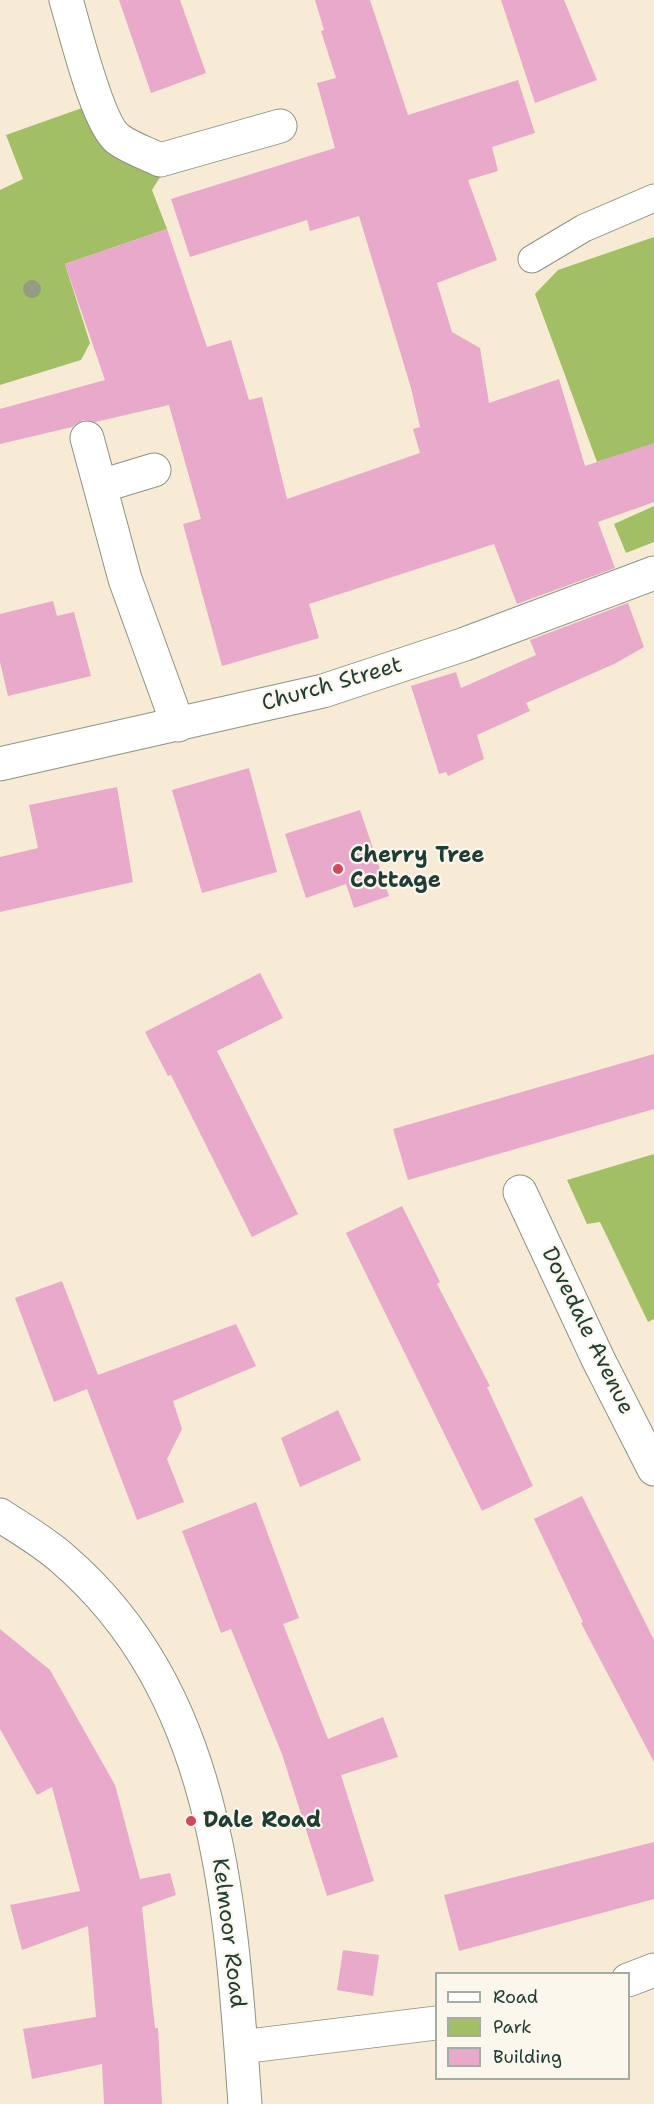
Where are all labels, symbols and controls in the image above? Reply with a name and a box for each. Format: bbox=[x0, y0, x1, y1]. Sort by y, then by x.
street label: Church Street bbox=[259, 652, 405, 718]
place label: Cherry Tree Cottage bbox=[350, 843, 484, 894]
marker: Cherry Tree Cottage bbox=[331, 862, 345, 876]
street label: Dovedale Avenue bbox=[535, 1243, 639, 1419]
place label: Dale Road bbox=[203, 1808, 321, 1834]
marker: Dale Road bbox=[184, 1814, 198, 1828]
street label: Kelmoor Road bbox=[206, 1857, 250, 2009]
legend bbox=[435, 1972, 630, 2080]
text: Road bbox=[493, 1985, 538, 2009]
text: Park bbox=[493, 2015, 532, 2039]
text: Building bbox=[493, 2045, 562, 2069]

